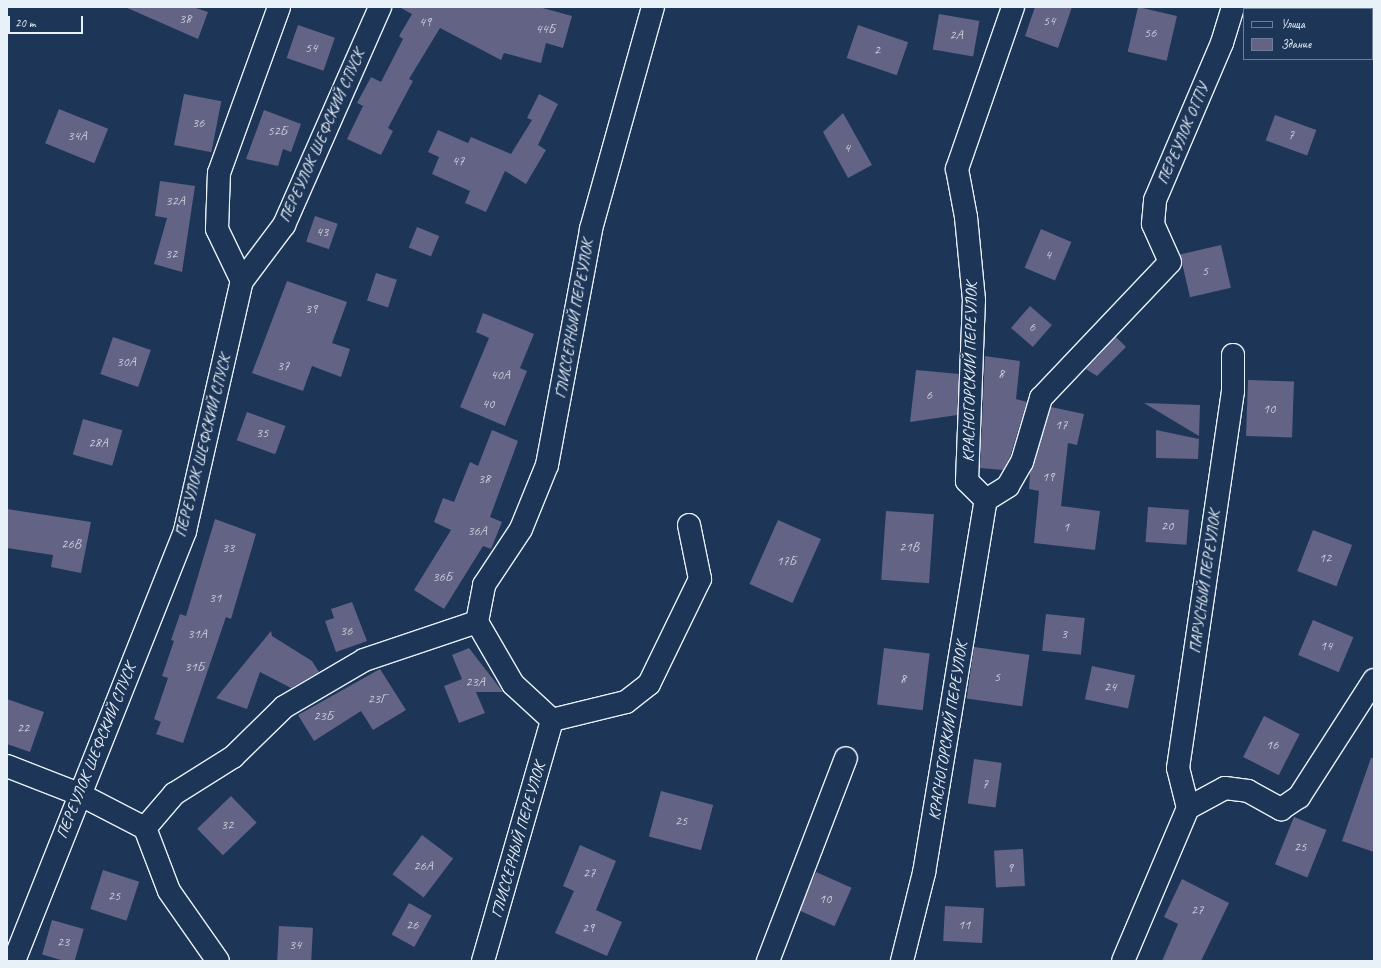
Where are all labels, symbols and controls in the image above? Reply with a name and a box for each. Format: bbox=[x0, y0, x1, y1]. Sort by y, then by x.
scale bar bbox=[10, 8, 85, 34]
legend bbox=[1243, 8, 1373, 60]
house number: 38 bbox=[179, 11, 191, 27]
house number: 54 bbox=[1043, 13, 1055, 29]
house number: 49 bbox=[419, 14, 431, 30]
text: 20 m bbox=[15, 15, 35, 31]
text: Улица bbox=[1281, 16, 1305, 32]
house number: 44Б bbox=[535, 21, 555, 37]
house number: 56 bbox=[1144, 25, 1156, 41]
house number: 2А bbox=[949, 27, 963, 43]
text: Здание bbox=[1281, 36, 1311, 52]
house number: 54 bbox=[305, 40, 317, 56]
house number: 2 bbox=[874, 42, 880, 58]
street label: ПЕРЕУЛОК ШЕФСКИЙ СПУСК bbox=[275, 47, 369, 225]
street label: ПЕРЕУЛОК ОГПУ bbox=[1153, 81, 1213, 187]
house number: 36 bbox=[192, 115, 204, 131]
house number: 52Б bbox=[267, 123, 287, 139]
house number: 7 bbox=[1288, 127, 1294, 143]
house number: 34А bbox=[67, 128, 87, 144]
house number: 4 bbox=[844, 140, 850, 156]
house number: 47 bbox=[452, 153, 464, 169]
house number: 32А bbox=[165, 193, 185, 209]
house number: 43 bbox=[316, 224, 328, 240]
street label: ГЛИССЕРНЫЙ ПЕРЕУЛОК bbox=[551, 238, 597, 400]
house number: 32 bbox=[165, 246, 177, 262]
house number: 4 bbox=[1045, 247, 1051, 263]
house number: 5 bbox=[1202, 263, 1208, 279]
street label: КРАСНОГОРСКИЙ ПЕРЕУЛОК bbox=[959, 282, 981, 462]
house number: 39 bbox=[305, 301, 317, 317]
house number: 6 bbox=[1029, 319, 1035, 335]
street label: ПЕРЕУЛОК ШЕФСКИЙ СПУСК bbox=[171, 353, 235, 539]
house number: 30А bbox=[116, 354, 136, 370]
house number: 37 bbox=[277, 358, 289, 374]
house number: 8 bbox=[998, 366, 1004, 382]
house number: 40А bbox=[490, 367, 510, 383]
house number: 6 bbox=[926, 387, 932, 403]
house number: 40 bbox=[482, 396, 494, 412]
house number: 10 bbox=[1263, 401, 1275, 417]
house number: 17 bbox=[1055, 417, 1067, 433]
house number: 35 bbox=[256, 425, 268, 441]
house number: 28А bbox=[88, 435, 108, 451]
house number: 19 bbox=[1042, 469, 1054, 485]
house number: 38 bbox=[478, 471, 490, 487]
street label: ПАРУСНЫЙ ПЕРЕУЛОК bbox=[1185, 509, 1225, 655]
house number: 20 bbox=[1161, 518, 1173, 534]
house number: 1 bbox=[1063, 519, 1069, 535]
house number: 36А bbox=[467, 523, 487, 539]
house number: 26В bbox=[61, 536, 81, 552]
house number: 21В bbox=[899, 539, 919, 555]
house number: 33 bbox=[222, 540, 234, 556]
house number: 12 bbox=[1319, 550, 1331, 566]
house number: 17Б bbox=[776, 553, 796, 569]
house number: 36Б bbox=[432, 569, 452, 585]
house number: 31 bbox=[209, 590, 221, 606]
house number: 36 bbox=[340, 623, 352, 639]
house number: 31А bbox=[187, 626, 207, 642]
house number: 3 bbox=[1061, 626, 1067, 642]
house number: 14 bbox=[1320, 638, 1332, 654]
street label: КРАСНОГОРСКИЙ ПЕРЕУЛОК bbox=[924, 640, 972, 822]
house number: 31Б bbox=[184, 659, 204, 675]
street label: ПЕРЕУЛОК ШЕФСКИЙ СПУСК bbox=[52, 661, 140, 841]
house number: 5 bbox=[994, 669, 1000, 685]
house number: 8 bbox=[900, 671, 906, 687]
house number: 23А bbox=[465, 674, 485, 690]
house number: 24 bbox=[1104, 679, 1116, 695]
house number: 23Г bbox=[367, 691, 387, 707]
house number: 23Б bbox=[313, 708, 333, 724]
house number: 22 bbox=[17, 720, 29, 736]
house number: 16 bbox=[1266, 737, 1278, 753]
street label: ГЛИССЕРНЫЙ ПЕРЕУЛОК bbox=[487, 760, 549, 920]
house number: 7 bbox=[982, 776, 988, 792]
house number: 25 bbox=[675, 813, 687, 829]
house number: 32 bbox=[221, 817, 233, 833]
house number: 25 bbox=[1294, 839, 1306, 855]
house number: 26А bbox=[413, 858, 433, 874]
house number: 9 bbox=[1007, 860, 1013, 876]
house number: 27 bbox=[583, 865, 595, 881]
house number: 25 bbox=[108, 888, 120, 904]
house number: 10 bbox=[819, 891, 831, 907]
house number: 27 bbox=[1191, 902, 1203, 918]
house number: 26 bbox=[406, 917, 418, 933]
house number: 11 bbox=[958, 917, 970, 933]
house number: 29 bbox=[582, 920, 594, 936]
house number: 23 bbox=[57, 934, 69, 950]
house number: 34 bbox=[289, 937, 301, 953]

